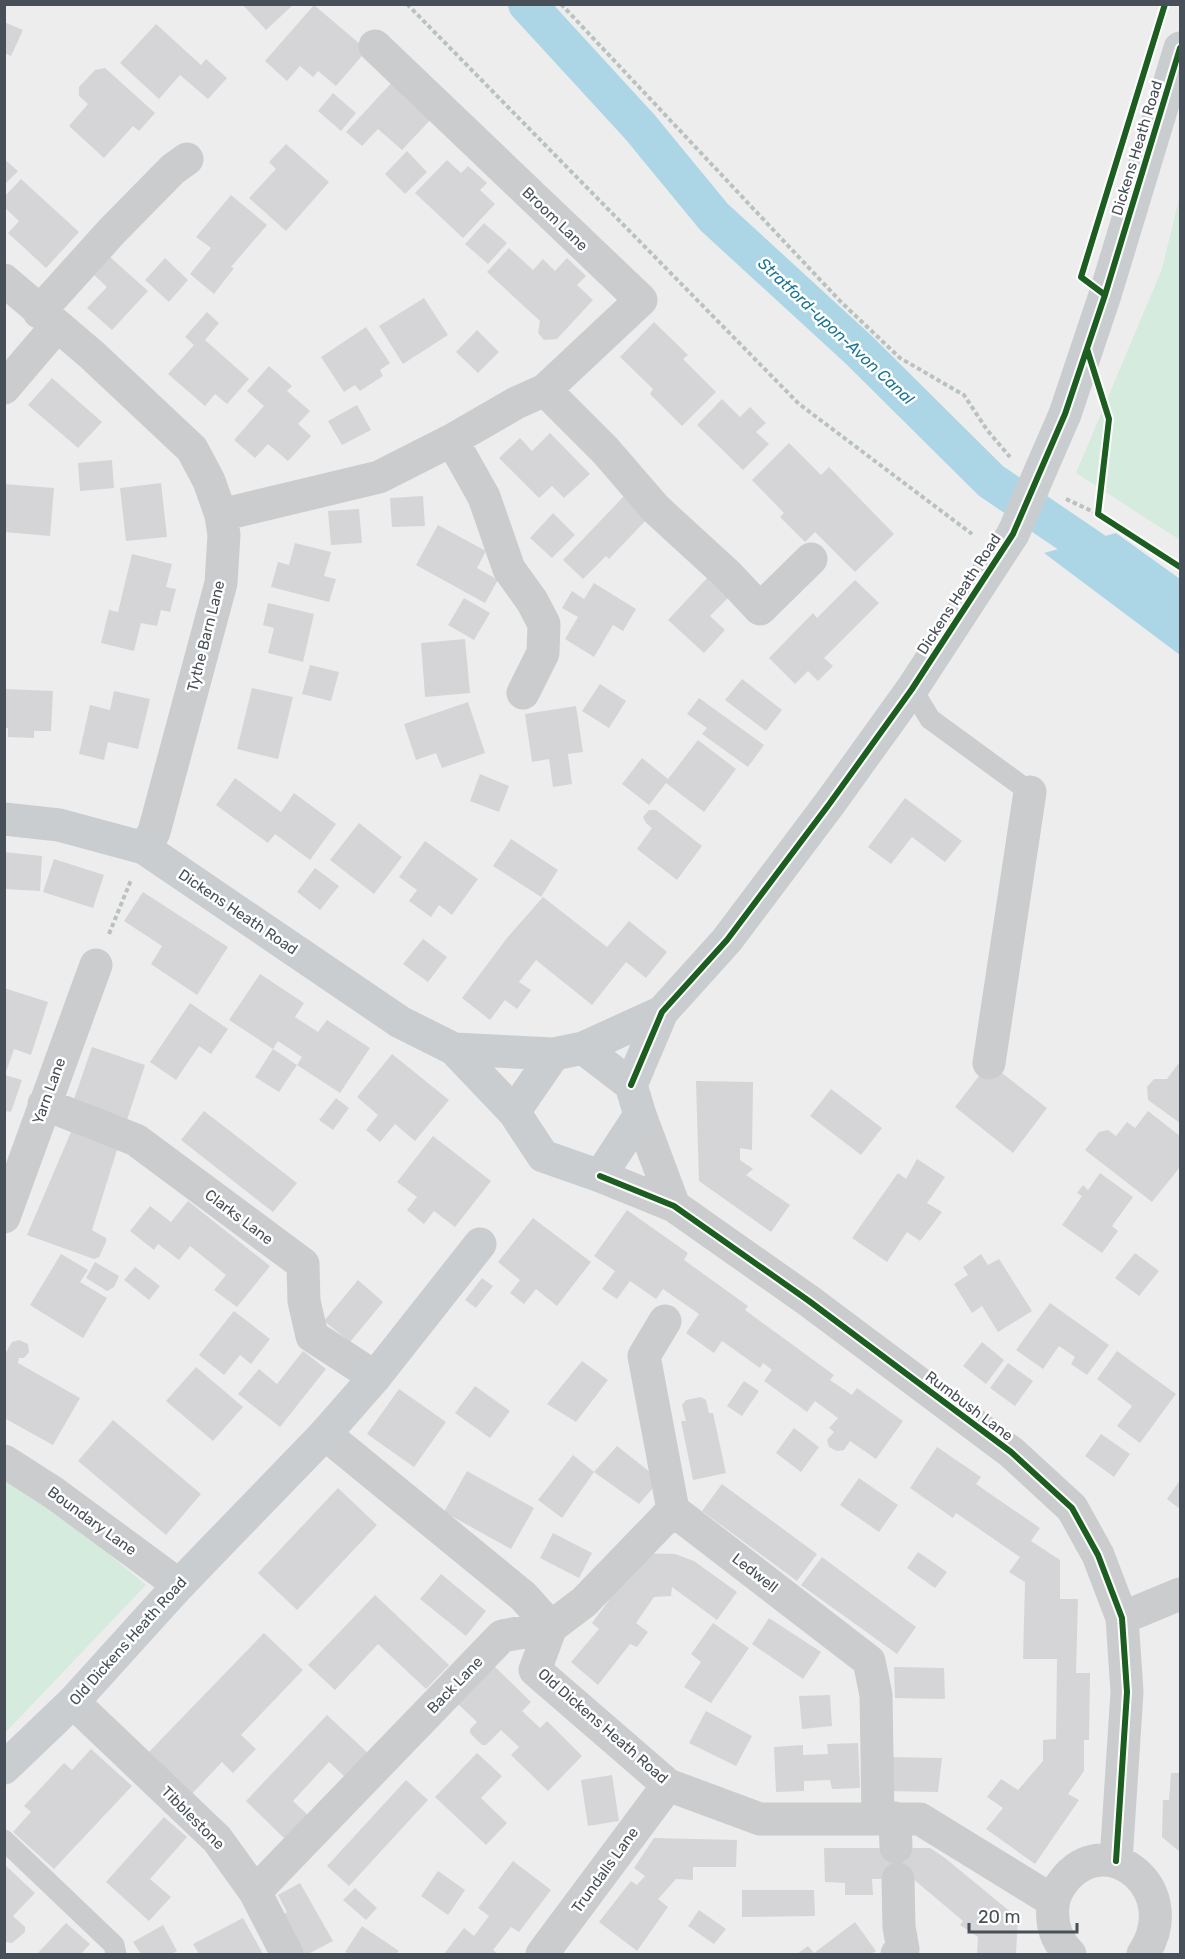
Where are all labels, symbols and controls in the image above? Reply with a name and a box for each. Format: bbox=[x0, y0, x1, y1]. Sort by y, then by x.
street label: Dickens Heath Road bbox=[1108, 78, 1166, 218]
street label: Broom Lane bbox=[519, 183, 591, 255]
water label: Stratford-upon-Avon Canal bbox=[754, 254, 919, 409]
street label: Dickens Heath Road bbox=[913, 530, 1005, 658]
street label: Tythe Barn Lane bbox=[184, 579, 228, 693]
street label: Dickens Heath Road bbox=[175, 865, 301, 959]
street label: Yarn Lane bbox=[29, 1055, 69, 1127]
street label: Clarks Lane bbox=[201, 1186, 277, 1248]
street label: Rumbush Lane bbox=[922, 1367, 1016, 1445]
street label: Boundary Lane bbox=[44, 1483, 140, 1559]
street label: Ledwell bbox=[729, 1550, 781, 1596]
street label: Old Dickens Heath Road bbox=[66, 1573, 190, 1709]
street label: Back Lane bbox=[423, 1653, 487, 1717]
street label: Old Dickens Heath Road bbox=[534, 1665, 672, 1787]
street label: Tibblestone bbox=[158, 1783, 228, 1853]
street label: Trundalls Lane bbox=[568, 1824, 642, 1916]
scale bar bbox=[969, 1896, 1077, 1934]
text: 20 m bbox=[978, 1906, 1020, 1928]

